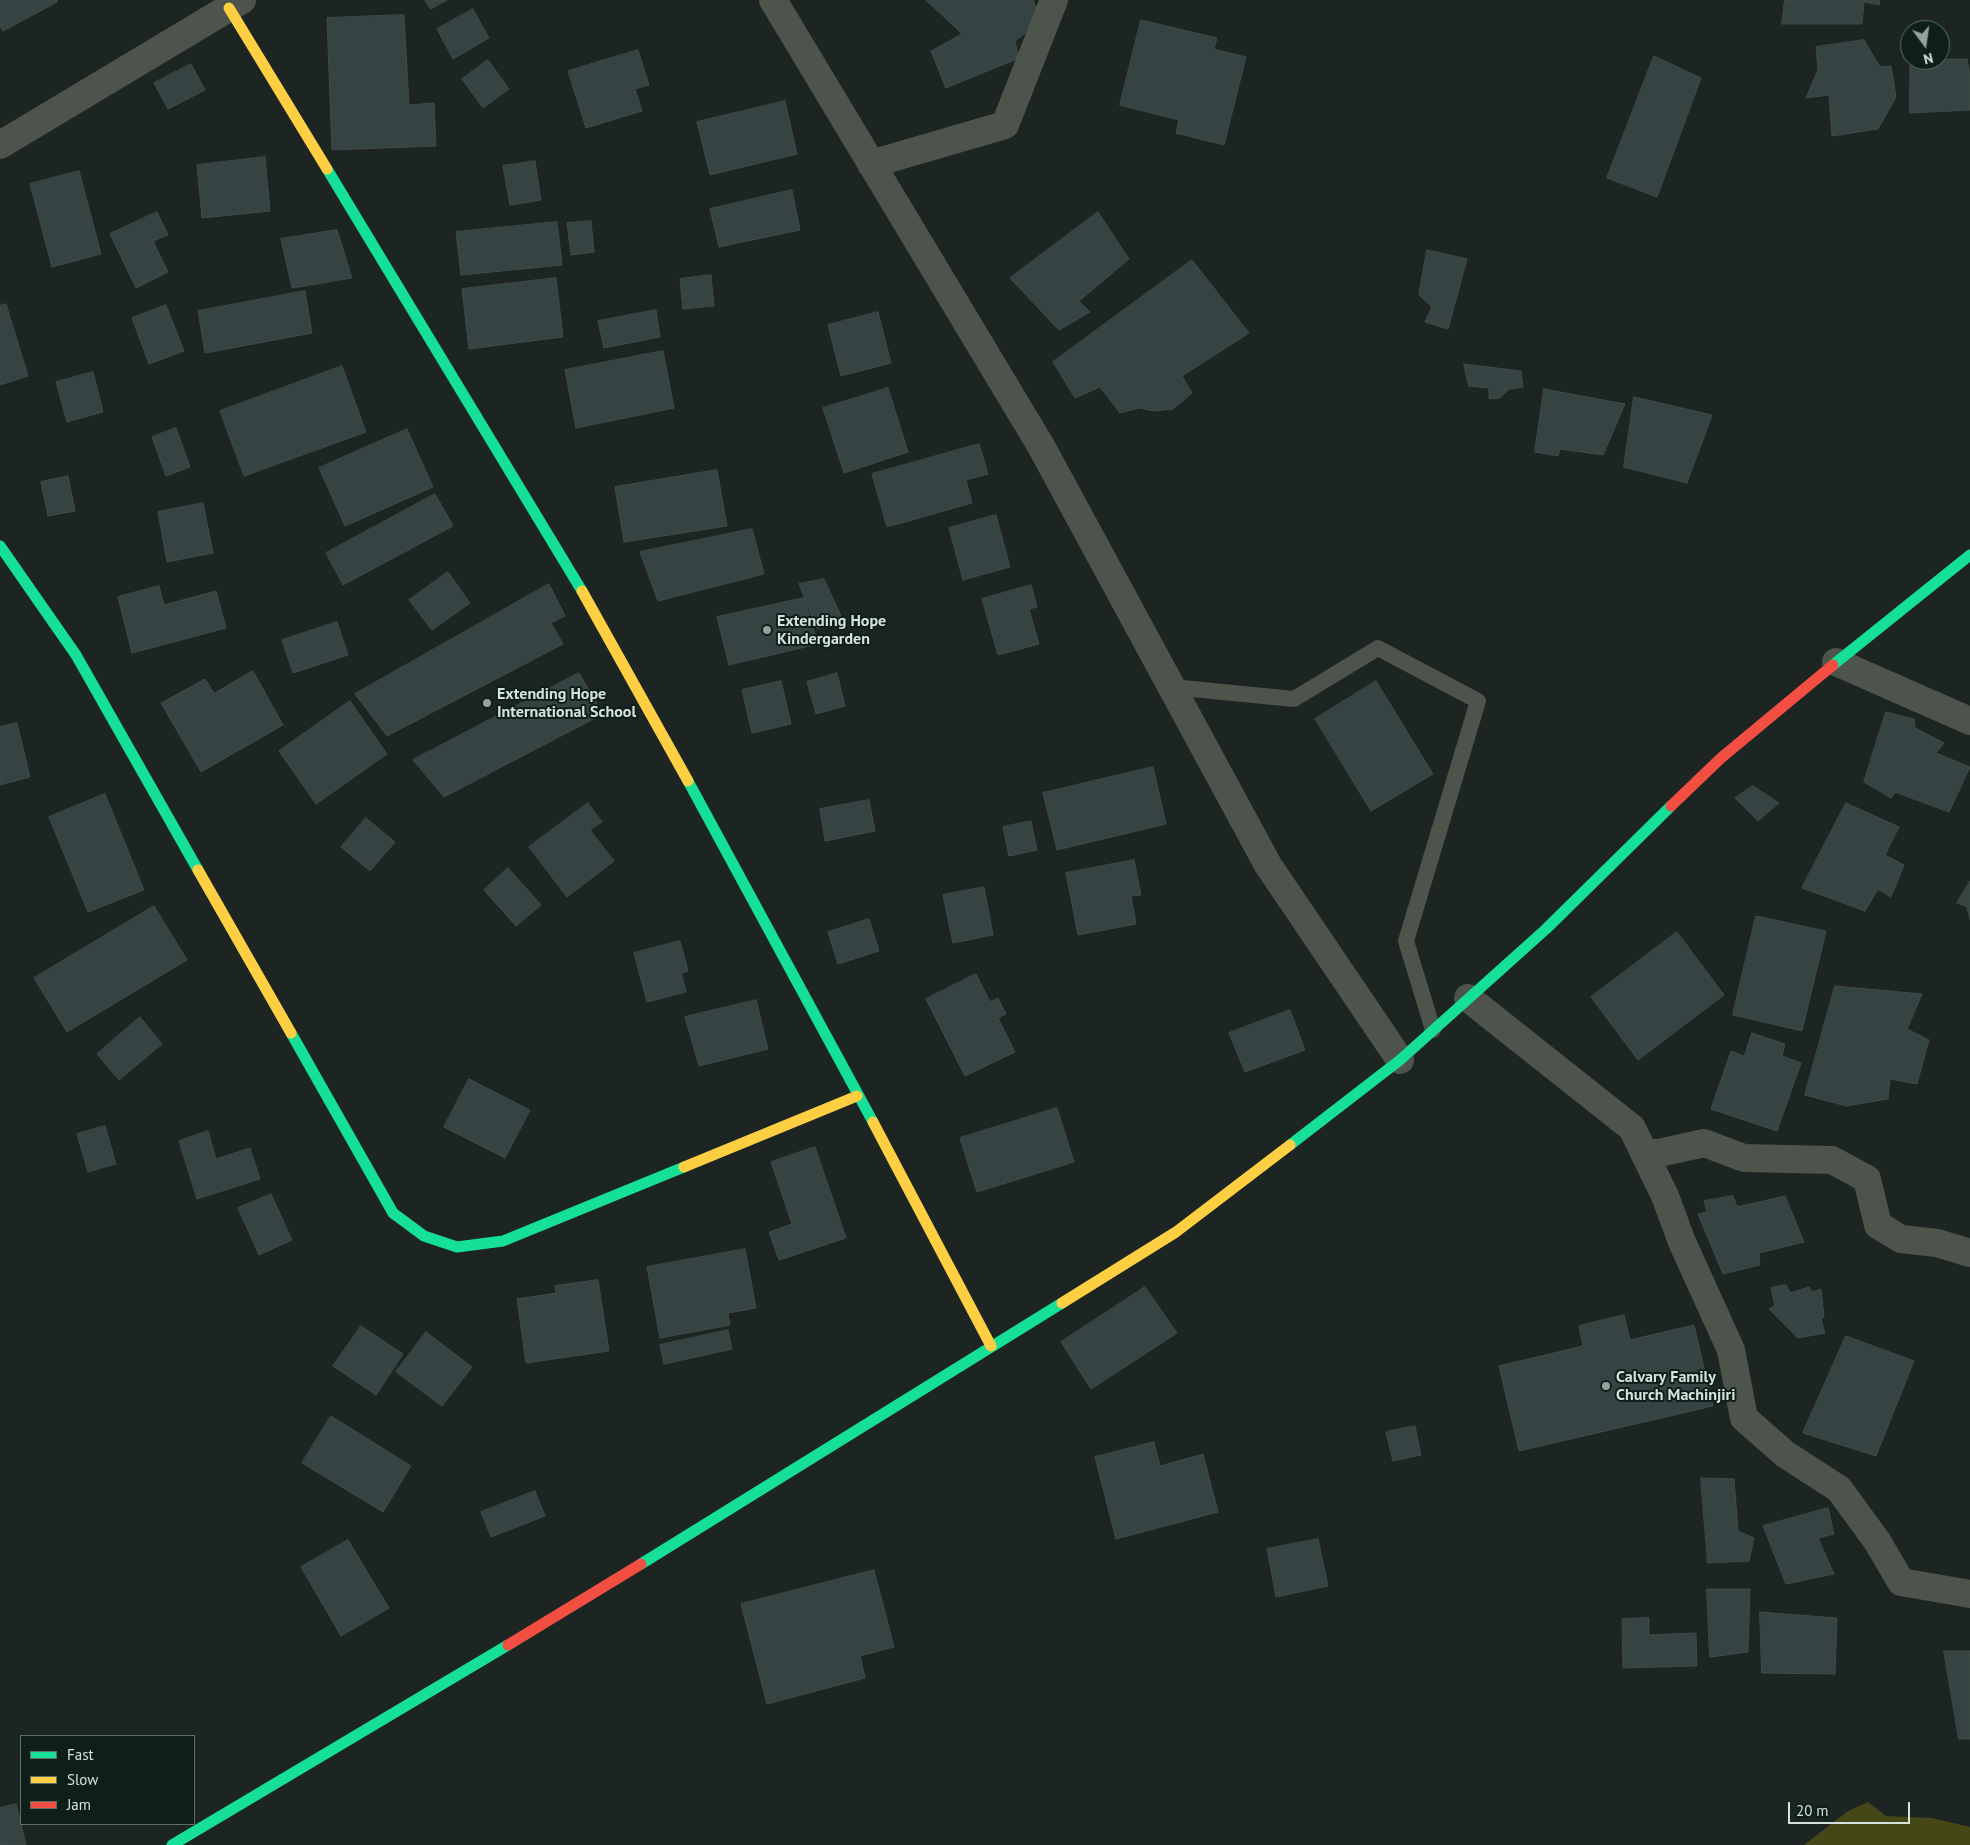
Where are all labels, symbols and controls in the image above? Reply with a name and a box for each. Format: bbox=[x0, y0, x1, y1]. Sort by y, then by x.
north arrow bbox=[1900, 20, 1950, 70]
text: N bbox=[1922, 49, 1935, 68]
place label: Extending Hope Kindergarden bbox=[777, 611, 886, 649]
marker: Extending Hope Kindergarden bbox=[761, 624, 773, 636]
place label: Extending Hope International School bbox=[497, 684, 636, 722]
marker: Extending Hope International School bbox=[481, 697, 493, 709]
place label: Calvary Family Church Machinjiri bbox=[1616, 1367, 1736, 1405]
marker: Calvary Family Church Machinjiri bbox=[1600, 1380, 1612, 1392]
legend bbox=[20, 1735, 195, 1825]
text: Fast bbox=[67, 1745, 94, 1764]
text: Slow bbox=[67, 1770, 98, 1789]
scale bar bbox=[1790, 1792, 1912, 1824]
text: Jam bbox=[67, 1795, 91, 1814]
text: 20 m bbox=[1796, 1801, 1829, 1820]

